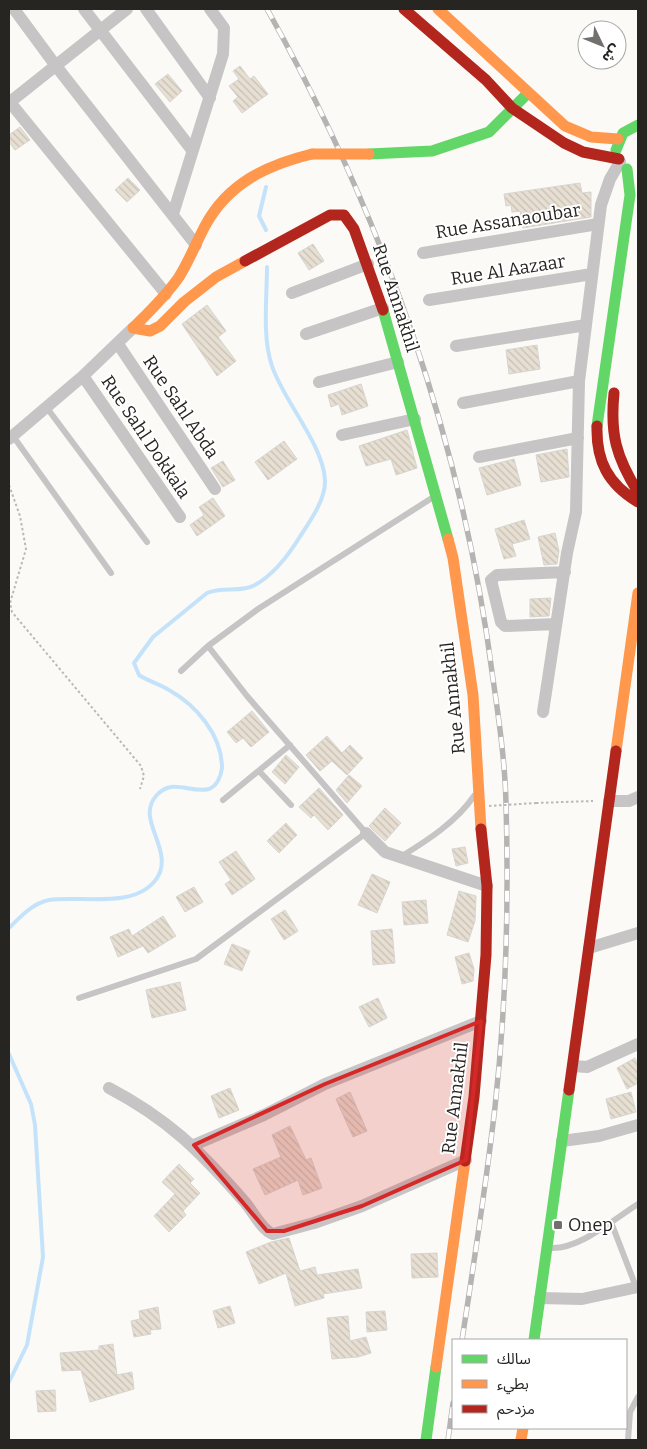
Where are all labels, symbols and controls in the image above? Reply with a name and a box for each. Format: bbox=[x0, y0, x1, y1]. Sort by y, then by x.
north arrow bbox=[577, 20, 627, 70]
text: ش bbox=[598, 41, 624, 66]
street label: Rue Assanaoubar bbox=[434, 199, 582, 243]
street label: Rue Annakhil bbox=[368, 241, 424, 355]
street label: Rue Al Aazaar bbox=[449, 250, 567, 290]
street label: Rue Sahl Abda bbox=[138, 351, 224, 463]
street label: Rue Sahl Dokkala bbox=[97, 371, 195, 503]
street label: Rue Annakhil bbox=[436, 641, 470, 755]
street label: Rue Annakhil bbox=[437, 1041, 473, 1155]
place label: Onep bbox=[568, 1214, 613, 1236]
marker: Onep bbox=[552, 1219, 564, 1231]
legend bbox=[452, 1339, 627, 1429]
text: سالك bbox=[497, 1350, 531, 1368]
text: بطيء bbox=[497, 1375, 529, 1395]
text: مزدحم bbox=[497, 1400, 535, 1420]

